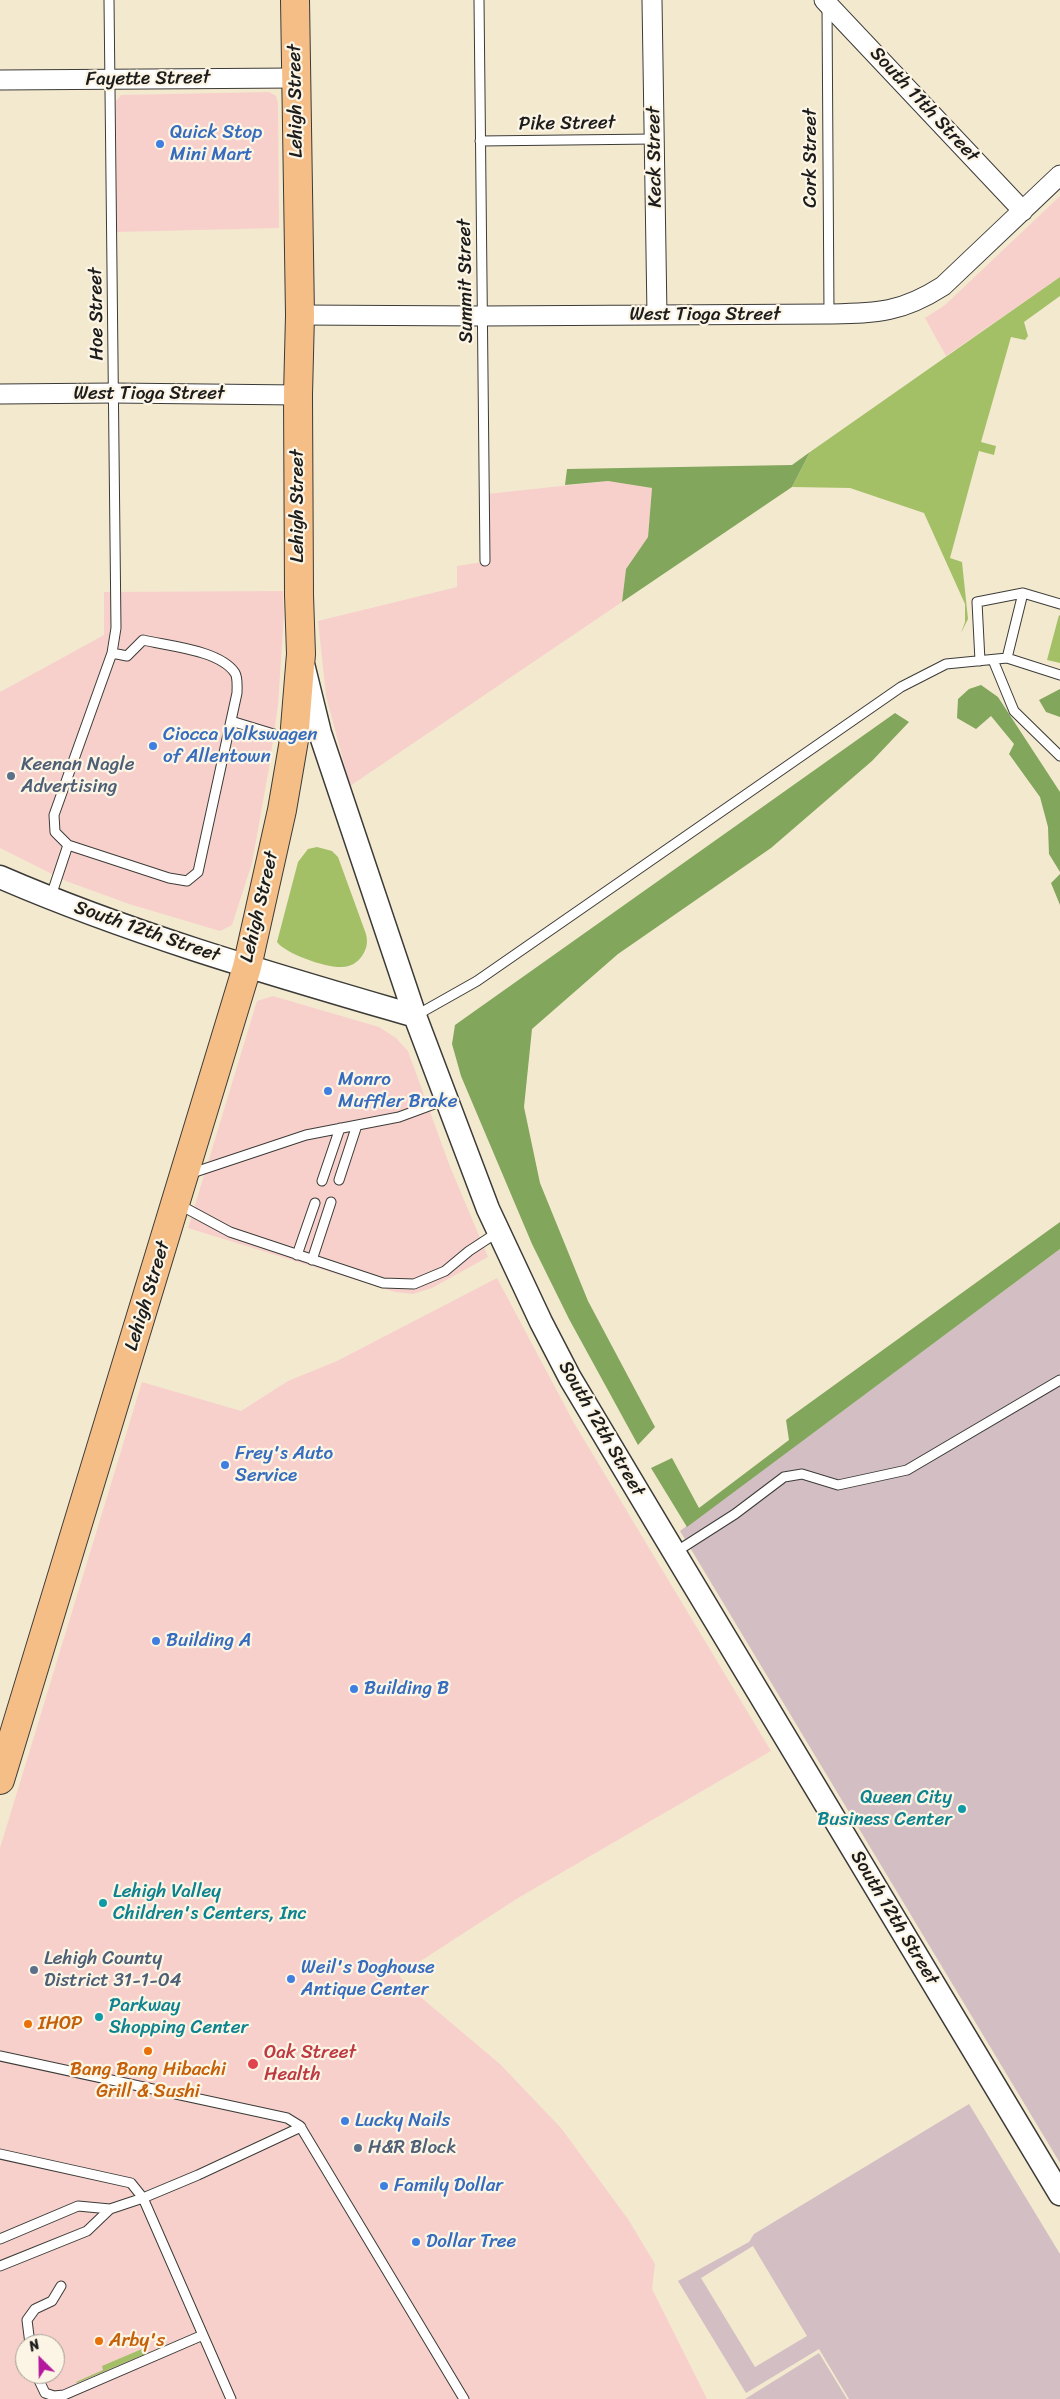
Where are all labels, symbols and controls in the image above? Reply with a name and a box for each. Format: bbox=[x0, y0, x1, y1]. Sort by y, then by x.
street label: South 11th Street bbox=[865, 42, 983, 168]
street label: Lehigh Street bbox=[284, 44, 308, 158]
street label: Fayette Street bbox=[86, 67, 210, 91]
street label: Keck Street bbox=[643, 106, 667, 208]
street label: Cork Street bbox=[800, 108, 822, 208]
street label: Pike Street bbox=[518, 112, 616, 136]
place label: Quick Stop Mini Mart bbox=[170, 122, 262, 166]
marker: Quick Stop Mini Mart bbox=[154, 138, 166, 150]
street label: Summit Street bbox=[454, 219, 478, 343]
street label: Hoe Street bbox=[85, 267, 109, 361]
street label: West Tioga Street bbox=[629, 304, 781, 326]
street label: West Tioga Street bbox=[73, 383, 225, 405]
street label: Lehigh Street bbox=[287, 449, 309, 563]
place label: Ciocca Volkswagen of Allentown bbox=[163, 724, 318, 768]
marker: Ciocca Volkswagen of Allentown bbox=[147, 740, 159, 752]
place label: Keenan Nagle Advertising bbox=[21, 754, 135, 798]
marker: Keenan Nagle Advertising bbox=[5, 770, 17, 782]
street label: Lehigh Street bbox=[236, 849, 284, 965]
street label: South 12th Street bbox=[71, 896, 223, 968]
place label: Monro Muffler Brake bbox=[338, 1069, 458, 1113]
marker: Monro Muffler Brake bbox=[322, 1085, 334, 1097]
street label: Lehigh Street bbox=[121, 1238, 175, 1354]
street label: South 12th Street bbox=[553, 1357, 649, 1501]
place label: Frey's Auto Service bbox=[235, 1443, 333, 1487]
marker: Frey's Auto Service bbox=[219, 1459, 231, 1471]
place label: Building A bbox=[166, 1630, 251, 1652]
marker: Building A bbox=[150, 1635, 162, 1647]
place label: Building B bbox=[364, 1678, 449, 1700]
marker: Building B bbox=[348, 1683, 360, 1695]
place label: Queen City Business Center bbox=[817, 1787, 952, 1831]
marker: Queen City Business Center bbox=[956, 1803, 968, 1815]
street label: South 12th Street bbox=[845, 1847, 943, 1989]
place label: Lehigh Valley Children's Centers, Inc bbox=[113, 1881, 307, 1925]
marker: Lehigh Valley Children's Centers, Inc bbox=[97, 1897, 109, 1909]
place label: Lehigh County District 31-1-04 bbox=[44, 1948, 182, 1992]
place label: Weil's Doghouse Antique Center bbox=[301, 1957, 435, 2001]
marker: Lehigh County District 31-1-04 bbox=[28, 1964, 40, 1976]
marker: Weil's Doghouse Antique Center bbox=[285, 1973, 297, 1985]
place label: Parkway Shopping Center bbox=[109, 1995, 248, 2039]
marker: Parkway Shopping Center bbox=[93, 2011, 105, 2023]
place label: IHOP bbox=[38, 2013, 82, 2035]
marker: IHOP bbox=[22, 2018, 34, 2030]
place label: Oak Street Health bbox=[264, 2042, 356, 2086]
marker: Bang Bang Hibachi Grill & Sushi bbox=[142, 2045, 154, 2057]
marker: Oak Street Health bbox=[246, 2057, 260, 2071]
place label: Bang Bang Hibachi Grill & Sushi bbox=[70, 2059, 226, 2103]
place label: Lucky Nails bbox=[355, 2110, 450, 2132]
marker: Lucky Nails bbox=[339, 2115, 351, 2127]
place label: H&R Block bbox=[368, 2137, 457, 2159]
marker: H&R Block bbox=[352, 2142, 364, 2154]
place label: Family Dollar bbox=[394, 2175, 503, 2197]
marker: Family Dollar bbox=[378, 2180, 390, 2192]
place label: Dollar Tree bbox=[426, 2231, 516, 2253]
marker: Dollar Tree bbox=[410, 2236, 422, 2248]
place label: Arby's bbox=[109, 2330, 165, 2352]
text: N bbox=[25, 2332, 44, 2359]
north arrow bbox=[15, 2334, 65, 2384]
marker: Arby's bbox=[93, 2335, 105, 2347]

